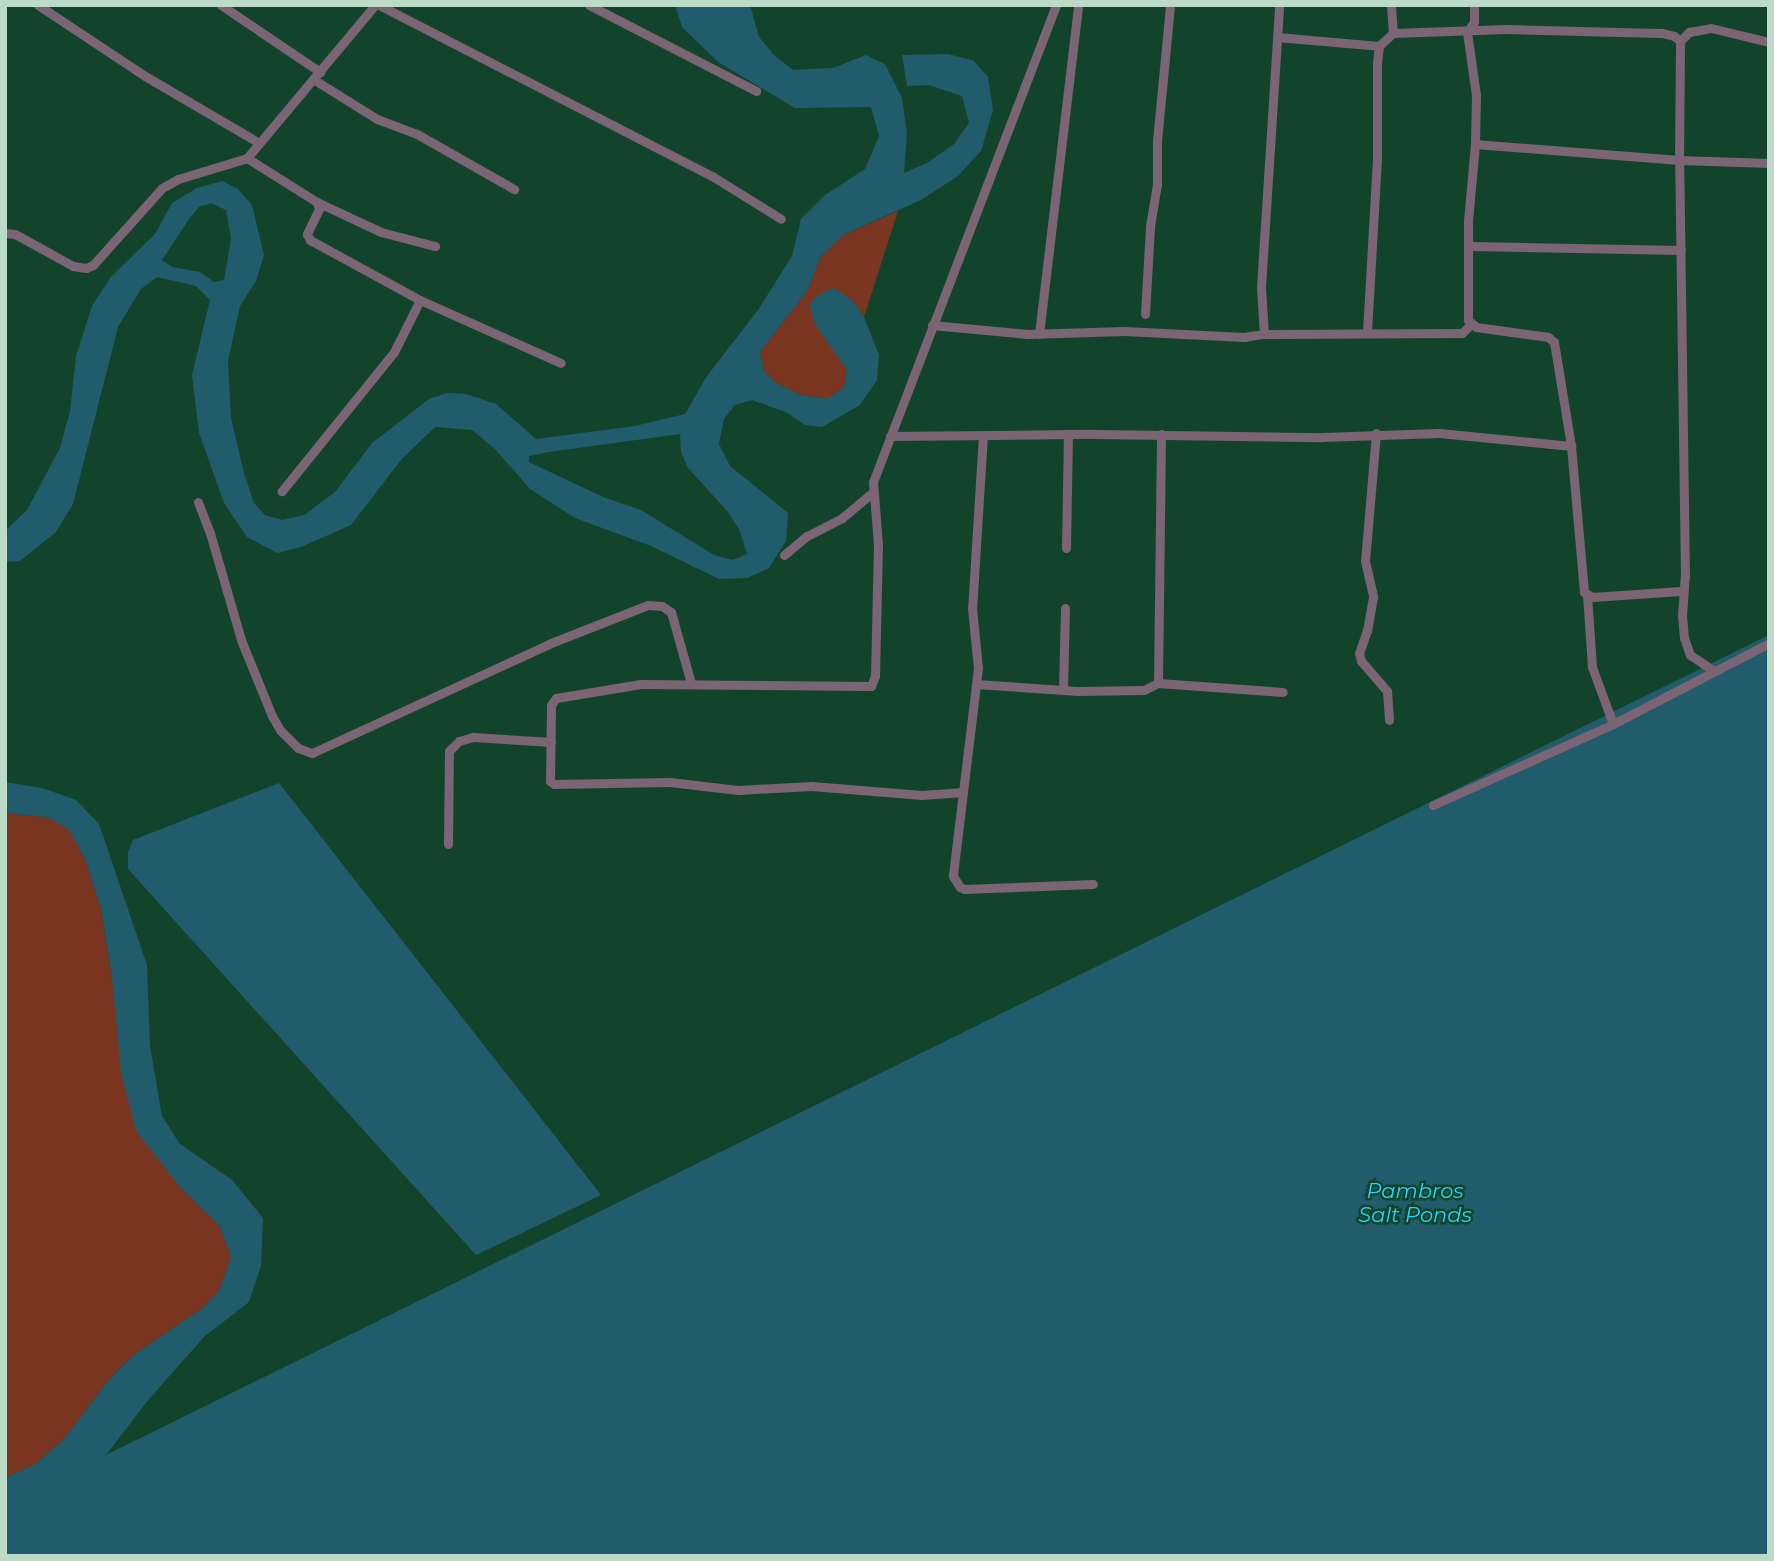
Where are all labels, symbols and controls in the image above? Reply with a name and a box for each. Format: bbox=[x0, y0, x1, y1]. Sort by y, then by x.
water label: Pambros Salt Ponds bbox=[1358, 1178, 1472, 1228]

